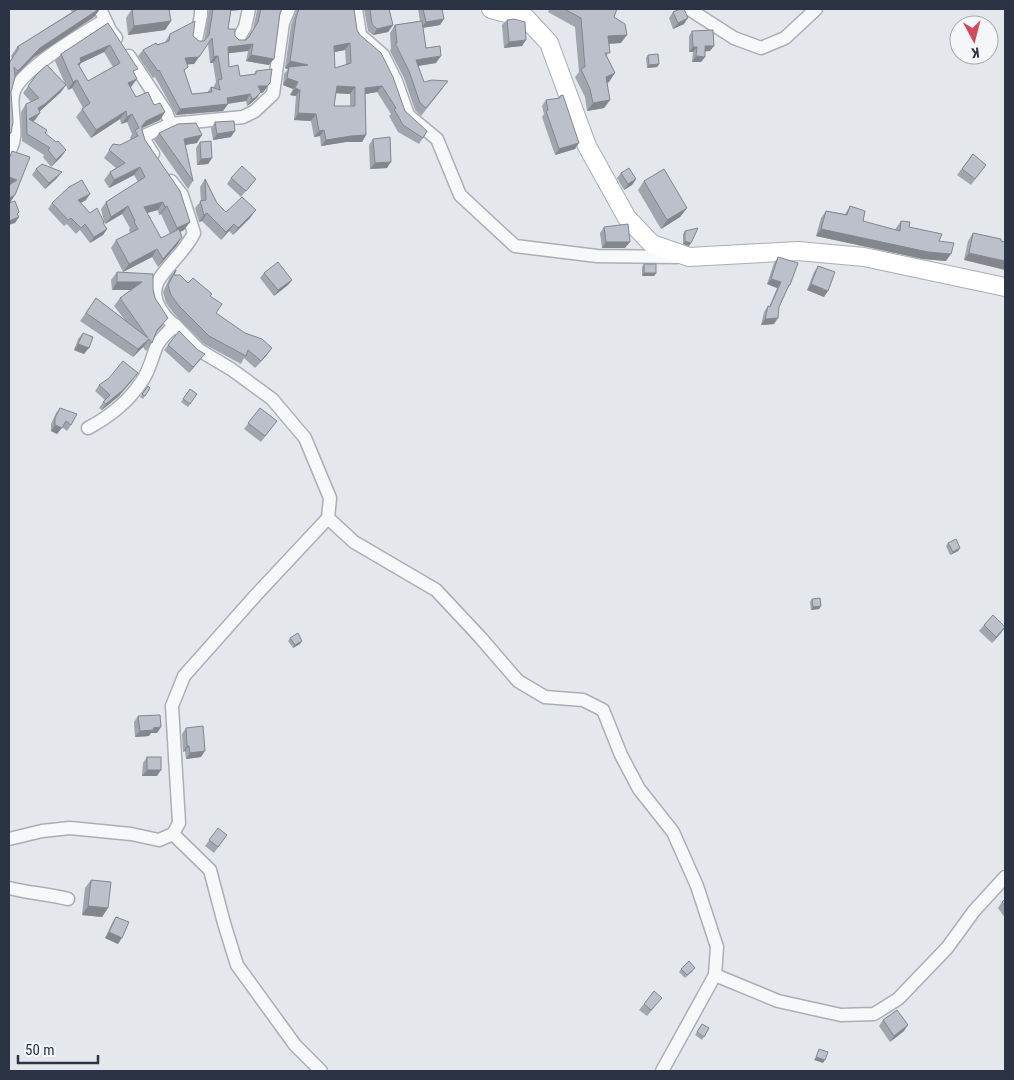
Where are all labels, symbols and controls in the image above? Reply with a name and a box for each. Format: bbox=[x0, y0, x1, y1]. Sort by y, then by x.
north arrow bbox=[949, 15, 999, 65]
text: K bbox=[971, 44, 980, 61]
scale bar bbox=[18, 1032, 98, 1064]
text: 50 m bbox=[25, 1041, 55, 1059]

